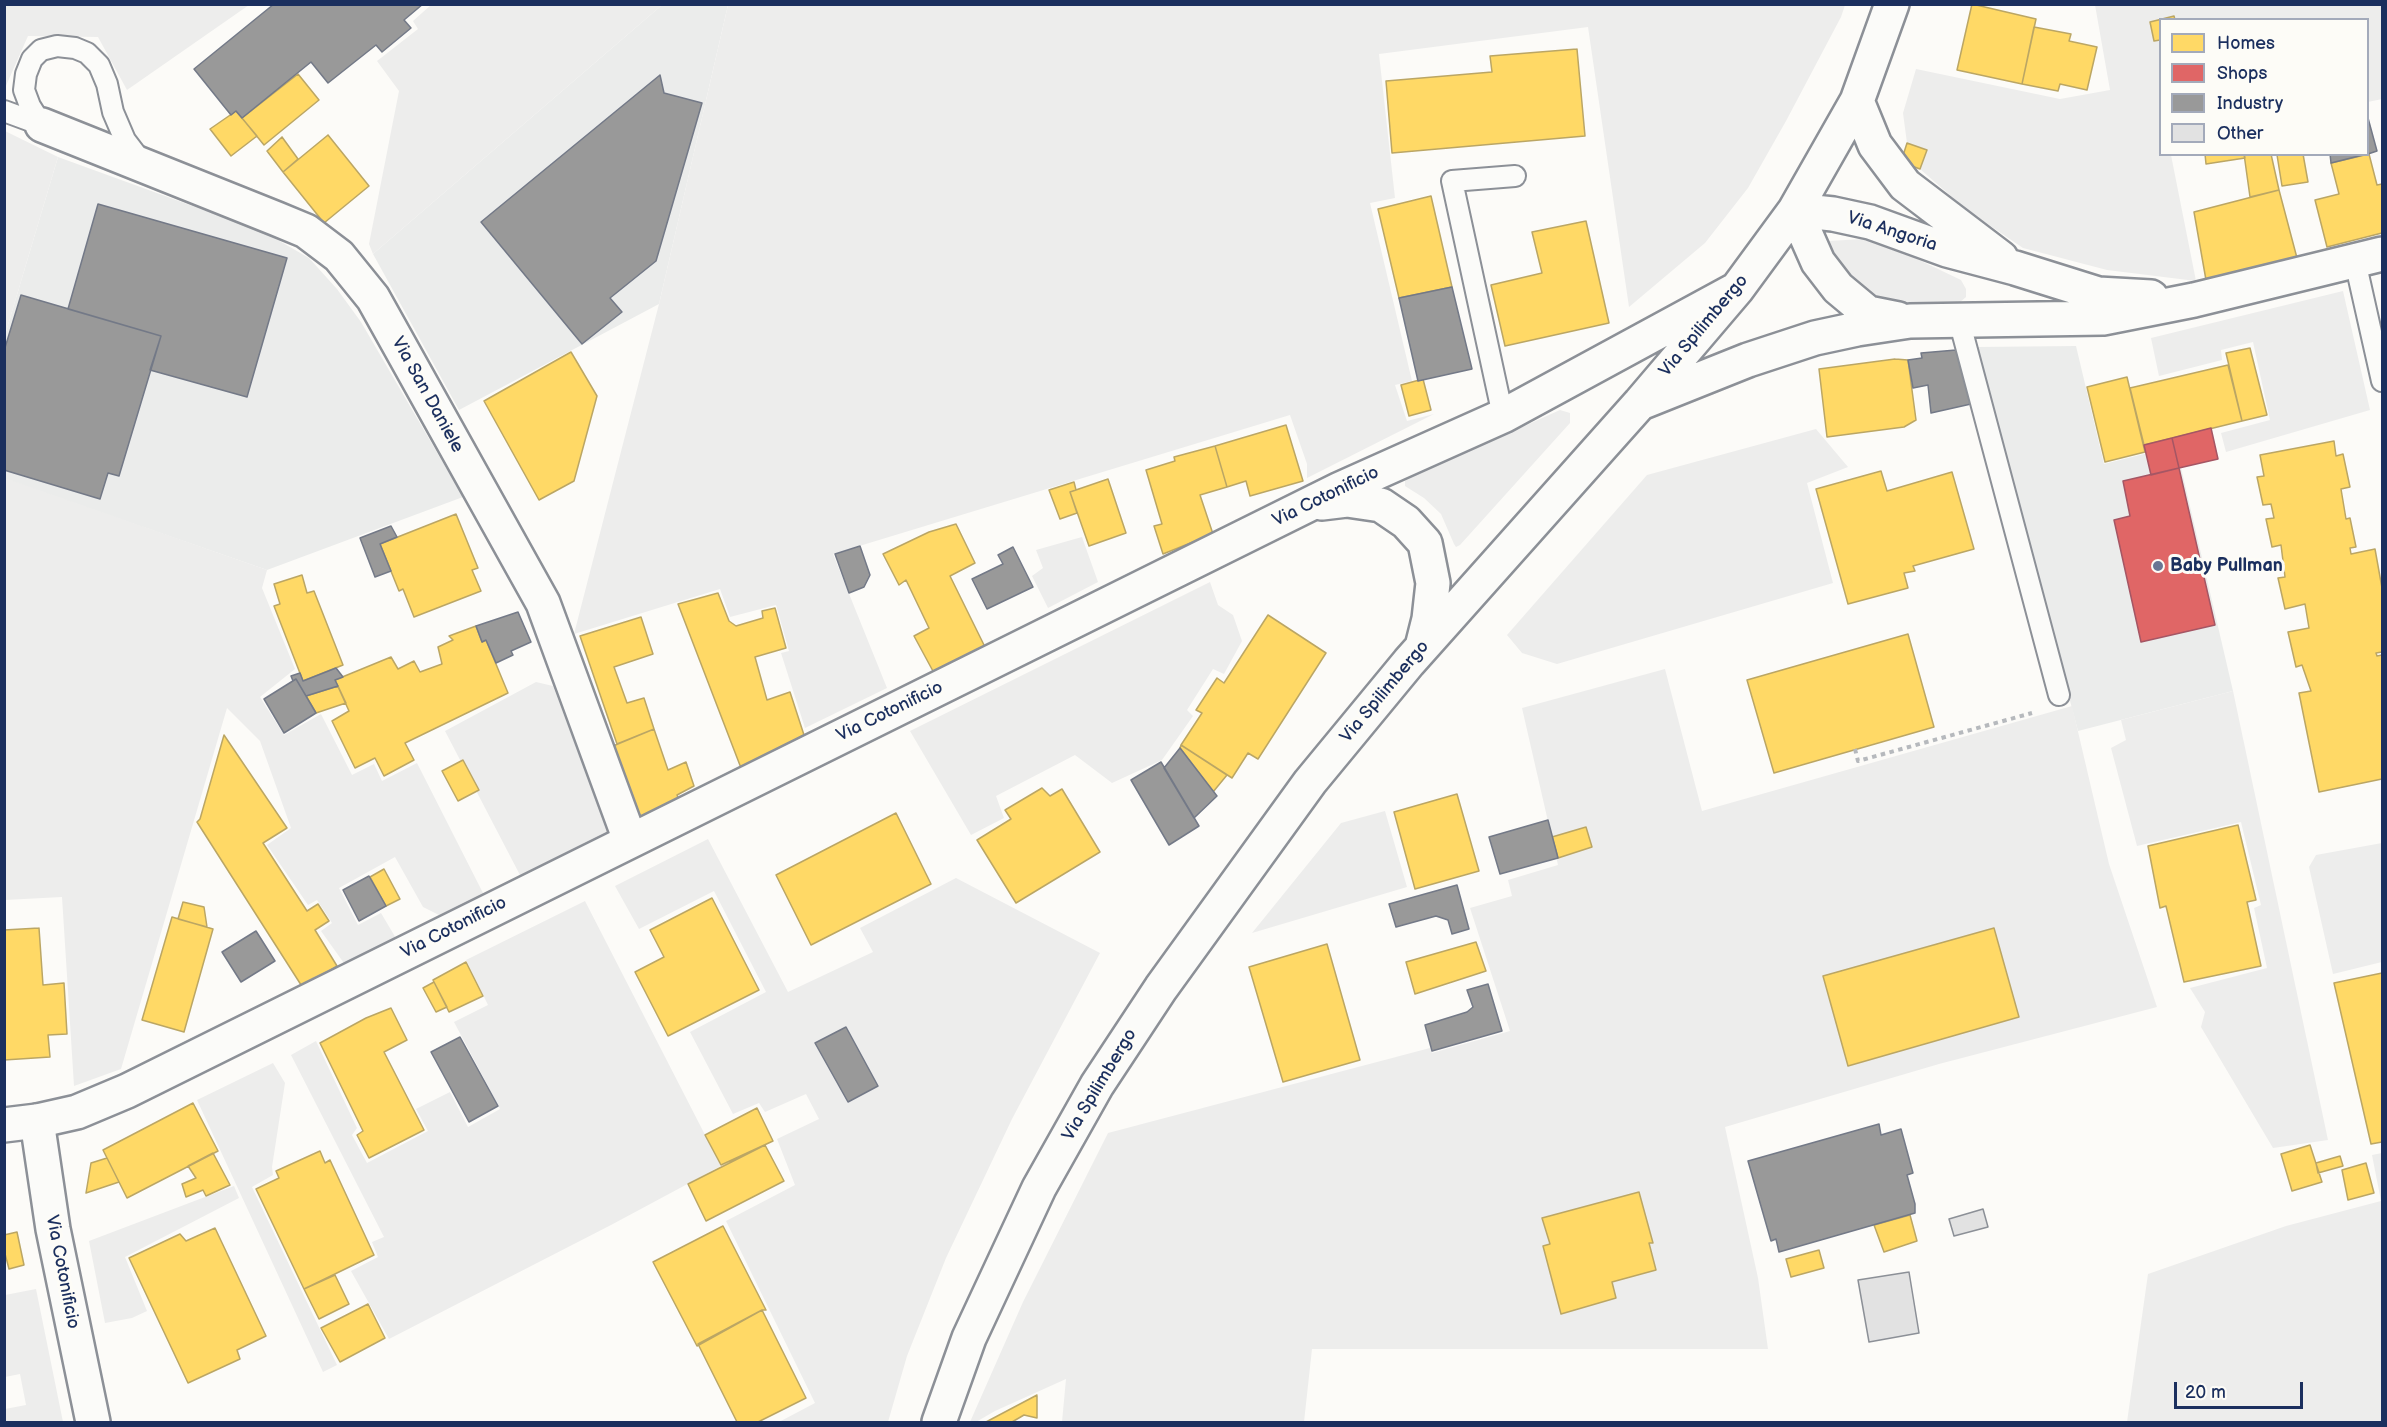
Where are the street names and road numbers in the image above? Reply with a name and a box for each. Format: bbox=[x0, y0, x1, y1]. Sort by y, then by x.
street label: Via Angoria bbox=[1844, 207, 1940, 257]
street label: Via Spilimbergo bbox=[1655, 270, 1753, 382]
street label: Via San Daniele bbox=[386, 333, 468, 457]
street label: Via Cotonificio bbox=[1269, 462, 1383, 532]
street label: Via Spilimbergo bbox=[1336, 636, 1434, 748]
street label: Via Cotonificio bbox=[833, 677, 947, 747]
street label: Via Cotonificio bbox=[398, 892, 510, 964]
street label: Via Spilimbergo bbox=[1058, 1025, 1142, 1145]
street label: Via Cotonificio bbox=[40, 1213, 84, 1331]

